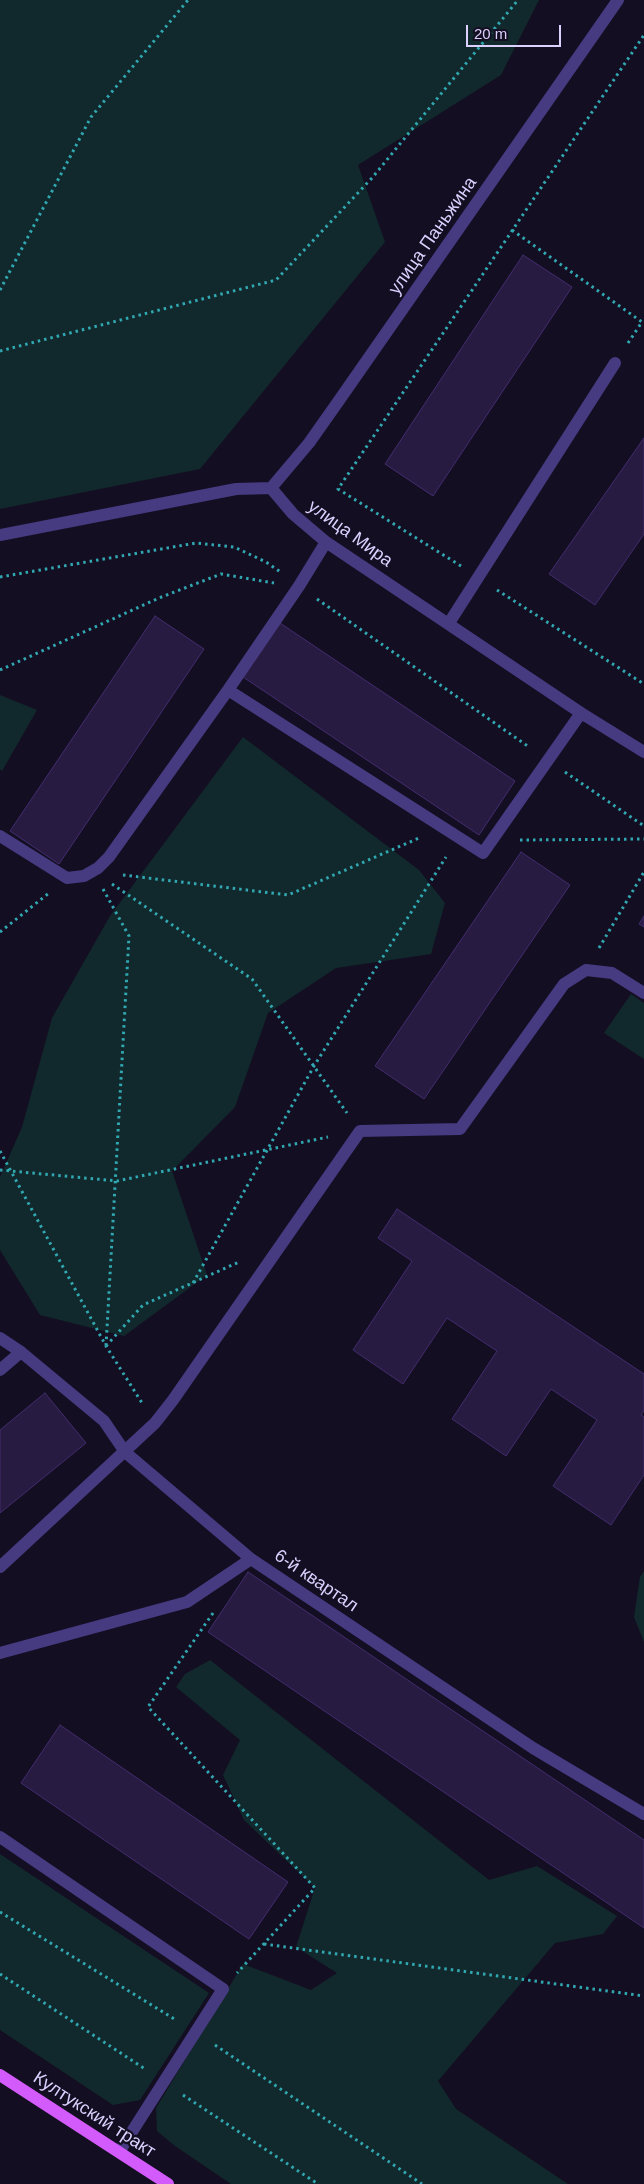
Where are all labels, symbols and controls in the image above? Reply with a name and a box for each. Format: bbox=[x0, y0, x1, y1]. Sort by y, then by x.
scale bar bbox=[469, 15, 564, 47]
text: 20 m bbox=[474, 25, 507, 42]
street label: улица Паньжина bbox=[384, 173, 482, 299]
street label: улица Мира bbox=[303, 496, 397, 572]
street label: 6-й квартал bbox=[270, 1545, 362, 1617]
street label: Култукский тракт bbox=[29, 2067, 159, 2163]

